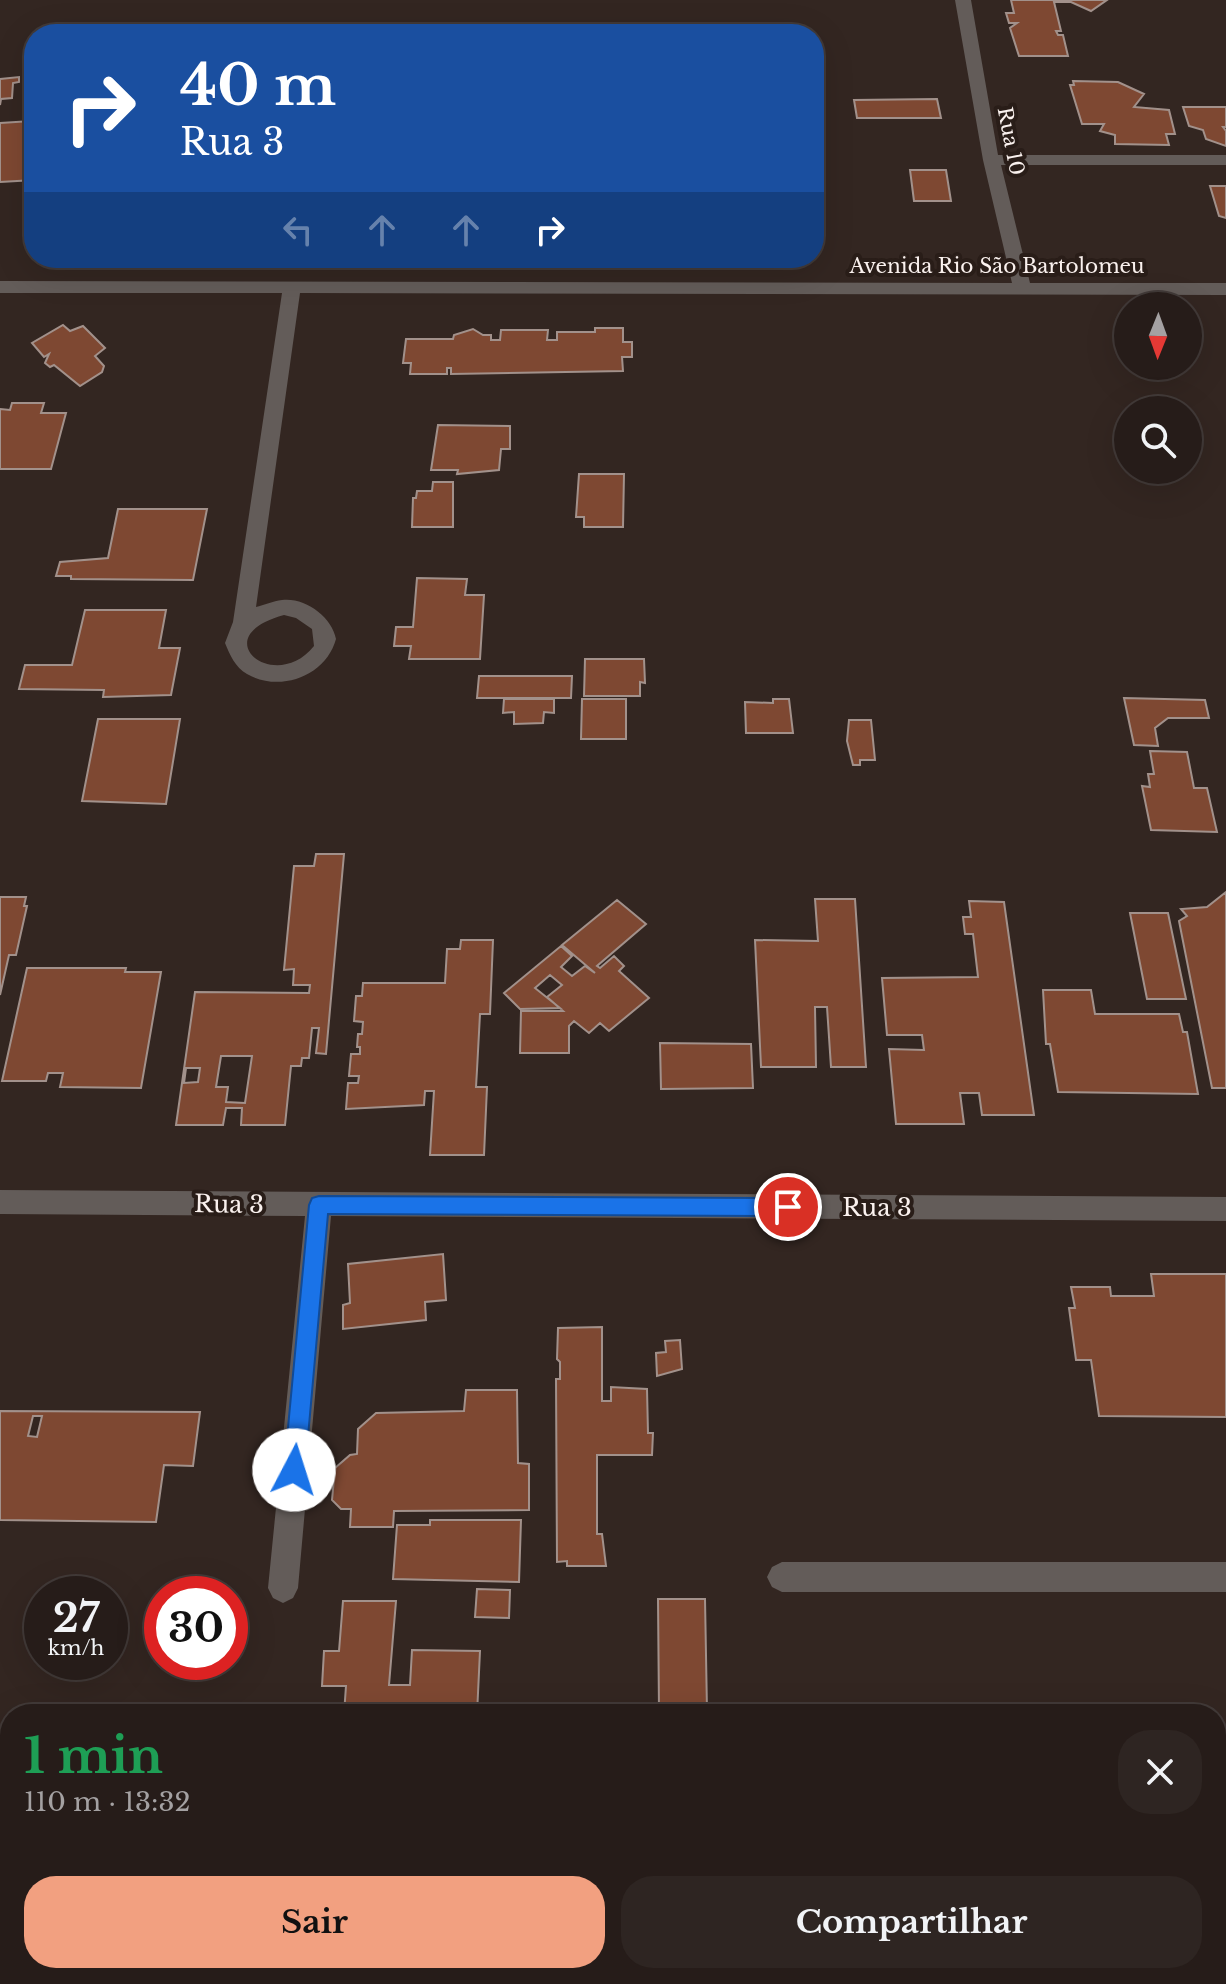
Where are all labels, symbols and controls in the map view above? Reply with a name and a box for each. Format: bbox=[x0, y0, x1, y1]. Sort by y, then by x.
text: 40 m bbox=[180, 51, 336, 120]
icon: right bbox=[48, 56, 152, 160]
street label: Rua 10 bbox=[993, 105, 1029, 177]
text: Rua 3 bbox=[180, 120, 285, 165]
icon: left bbox=[276, 208, 320, 252]
icon: ahead bbox=[360, 208, 404, 252]
icon: ahead bbox=[444, 208, 488, 252]
icon: right bbox=[528, 208, 572, 252]
street label: Avenida Rio São Bartolomeu bbox=[849, 254, 1144, 278]
north arrow bbox=[1114, 292, 1202, 380]
map controls bbox=[1114, 292, 1202, 484]
button: search bbox=[1114, 396, 1202, 484]
pin bbox=[754, 1173, 822, 1241]
icon: arrive bbox=[766, 1185, 810, 1229]
street label: Rua 3 bbox=[194, 1189, 264, 1219]
street label: Rua 3 bbox=[842, 1193, 912, 1222]
position arrow bbox=[252, 1428, 336, 1512]
speed limit sign: 30 bbox=[144, 1576, 248, 1680]
text: 27 bbox=[53, 1593, 99, 1643]
text: km/h bbox=[48, 1636, 104, 1660]
text: 1 min bbox=[24, 1726, 163, 1786]
button: close bbox=[1118, 1730, 1202, 1814]
text: 110 m · 13:32 bbox=[24, 1786, 191, 1818]
button: Sair bbox=[24, 1876, 605, 1968]
button: Compartilhar bbox=[621, 1876, 1202, 1968]

